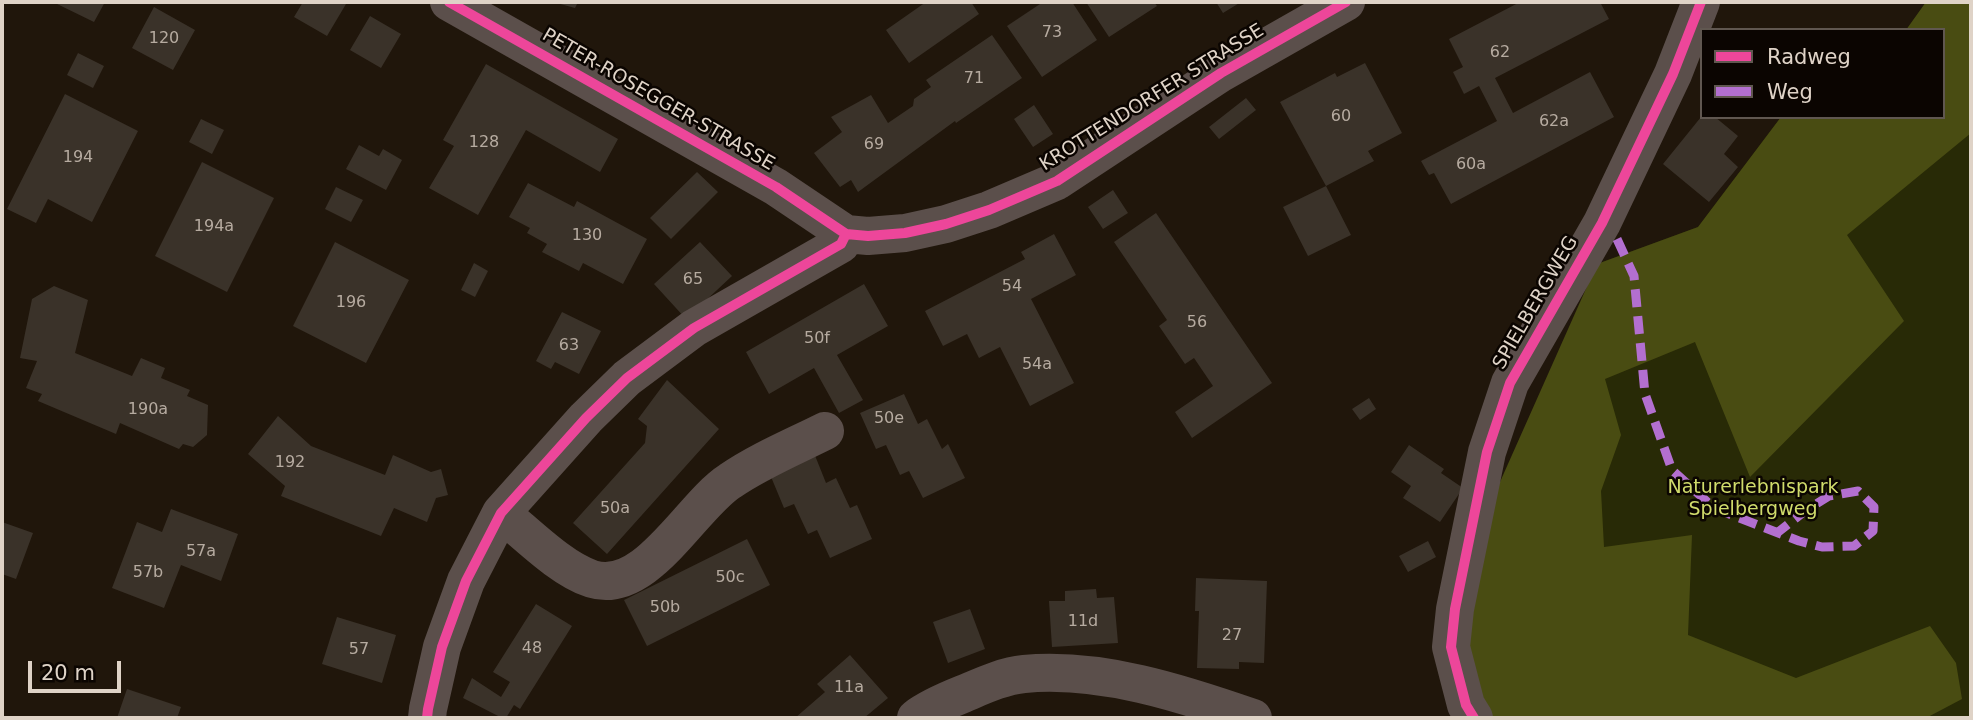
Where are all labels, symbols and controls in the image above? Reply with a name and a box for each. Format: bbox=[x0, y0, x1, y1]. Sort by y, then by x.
street label: KROTTENDORFER STRASSE bbox=[1036, 19, 1268, 177]
house number: 73 bbox=[1042, 23, 1062, 43]
street label: PETER-ROSEGGER-STRASSE bbox=[538, 24, 778, 176]
legend bbox=[1700, 28, 1945, 119]
house number: 120 bbox=[149, 29, 179, 49]
house number: 62 bbox=[1490, 43, 1510, 63]
text: Radweg bbox=[1767, 45, 1851, 69]
house number: 71 bbox=[964, 69, 984, 89]
text: Weg bbox=[1767, 80, 1813, 104]
house number: 60 bbox=[1331, 107, 1351, 127]
house number: 62a bbox=[1539, 112, 1569, 132]
house number: 128 bbox=[469, 133, 499, 153]
house number: 69 bbox=[864, 135, 884, 155]
house number: 194 bbox=[63, 148, 93, 168]
house number: 60a bbox=[1456, 155, 1486, 175]
house number: 194a bbox=[194, 217, 234, 237]
house number: 130 bbox=[572, 226, 602, 246]
street label: SPIELBERGWEG bbox=[1489, 232, 1583, 374]
house number: 65 bbox=[683, 270, 703, 290]
house number: 54 bbox=[1002, 277, 1022, 297]
house number: 196 bbox=[336, 293, 366, 313]
house number: 56 bbox=[1187, 313, 1207, 333]
house number: 50f bbox=[804, 329, 830, 349]
house number: 63 bbox=[559, 336, 579, 356]
house number: 54a bbox=[1022, 355, 1052, 375]
house number: 190a bbox=[128, 400, 168, 420]
house number: 50e bbox=[874, 409, 904, 429]
house number: 192 bbox=[275, 453, 305, 473]
park label: Naturerlebnispark Spielbergweg bbox=[1667, 477, 1839, 521]
house number: 50a bbox=[600, 499, 630, 519]
house number: 57a bbox=[186, 542, 216, 562]
house number: 57b bbox=[133, 563, 163, 583]
house number: 50c bbox=[715, 568, 745, 588]
house number: 50b bbox=[650, 598, 680, 618]
house number: 11d bbox=[1068, 612, 1098, 632]
house number: 27 bbox=[1222, 626, 1242, 646]
house number: 48 bbox=[522, 639, 542, 659]
house number: 57 bbox=[349, 640, 369, 660]
scale bar bbox=[32, 646, 124, 690]
text: 20 m bbox=[41, 661, 95, 685]
house number: 11a bbox=[834, 678, 864, 698]

